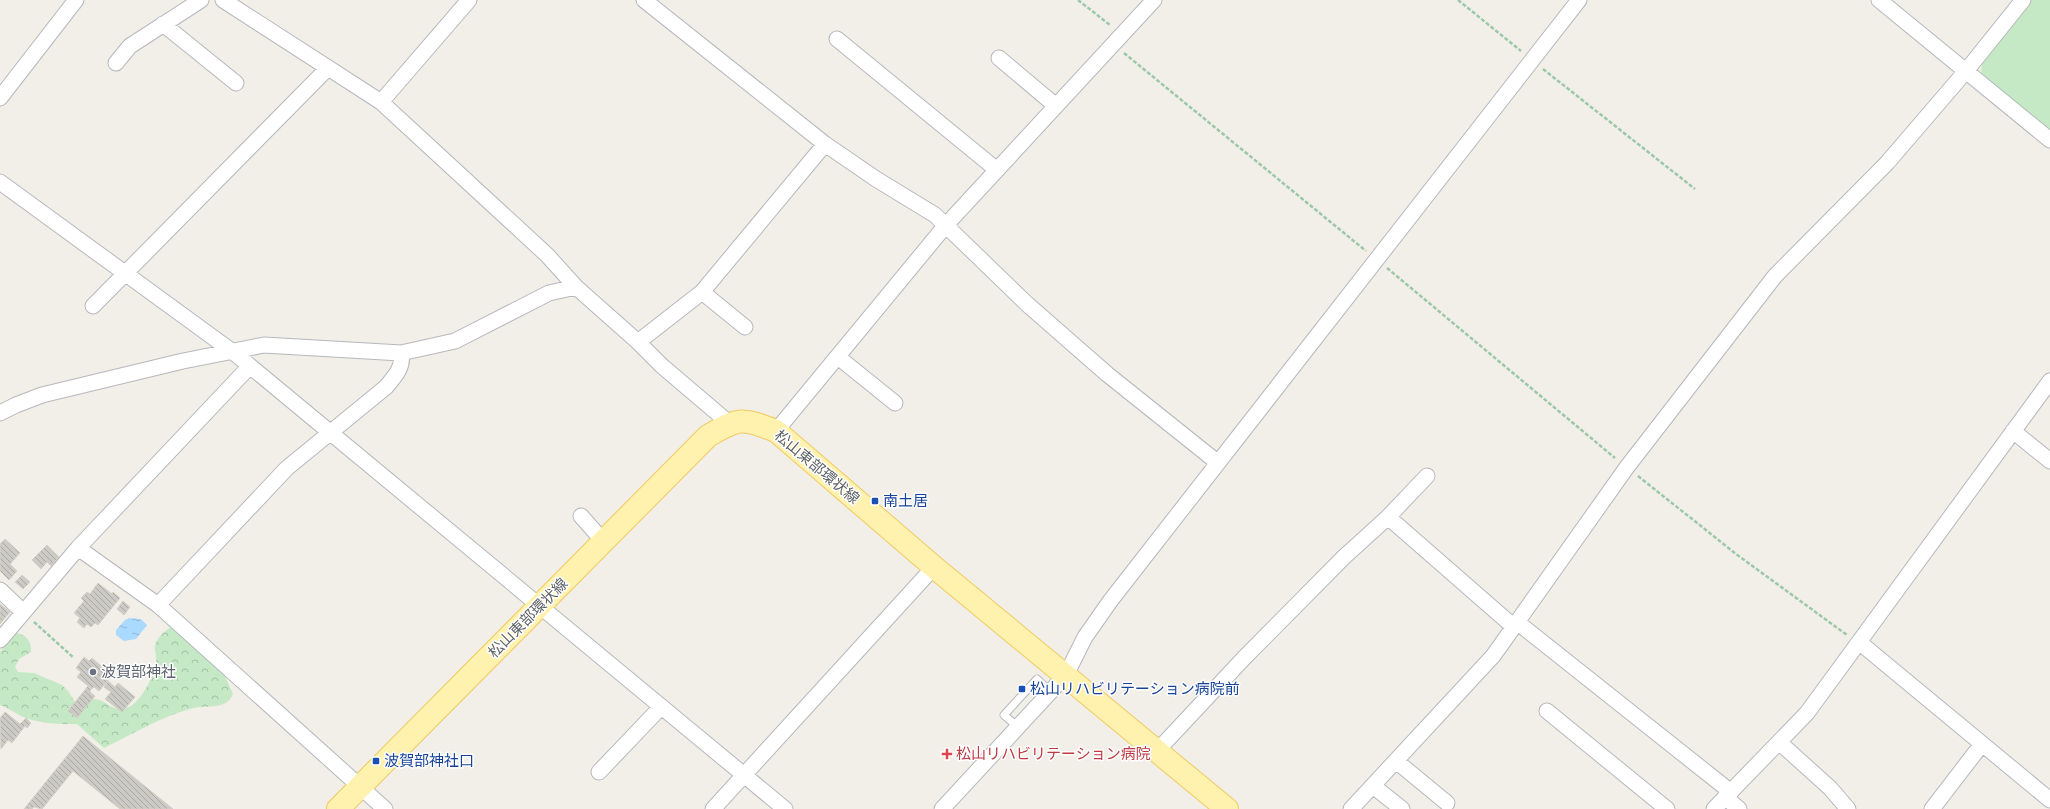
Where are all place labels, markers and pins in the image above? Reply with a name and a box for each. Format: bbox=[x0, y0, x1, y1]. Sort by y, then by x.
place label: 南土居 bbox=[883, 491, 928, 509]
marker: 南土居 bbox=[870, 496, 880, 506]
place label: 波賀部神社 bbox=[101, 662, 176, 680]
marker: 波賀部神社 bbox=[88, 667, 98, 677]
place label: 松山リハビリテーション病院前 bbox=[1030, 679, 1240, 697]
marker: 松山リハビリテーション病院前 bbox=[1017, 684, 1027, 694]
place label: 松山リハビリテーション病院 bbox=[956, 744, 1151, 762]
marker: 松山リハビリテーション病院 bbox=[941, 748, 953, 760]
place label: 波賀部神社口 bbox=[384, 751, 474, 769]
marker: 波賀部神社口 bbox=[371, 756, 381, 766]

